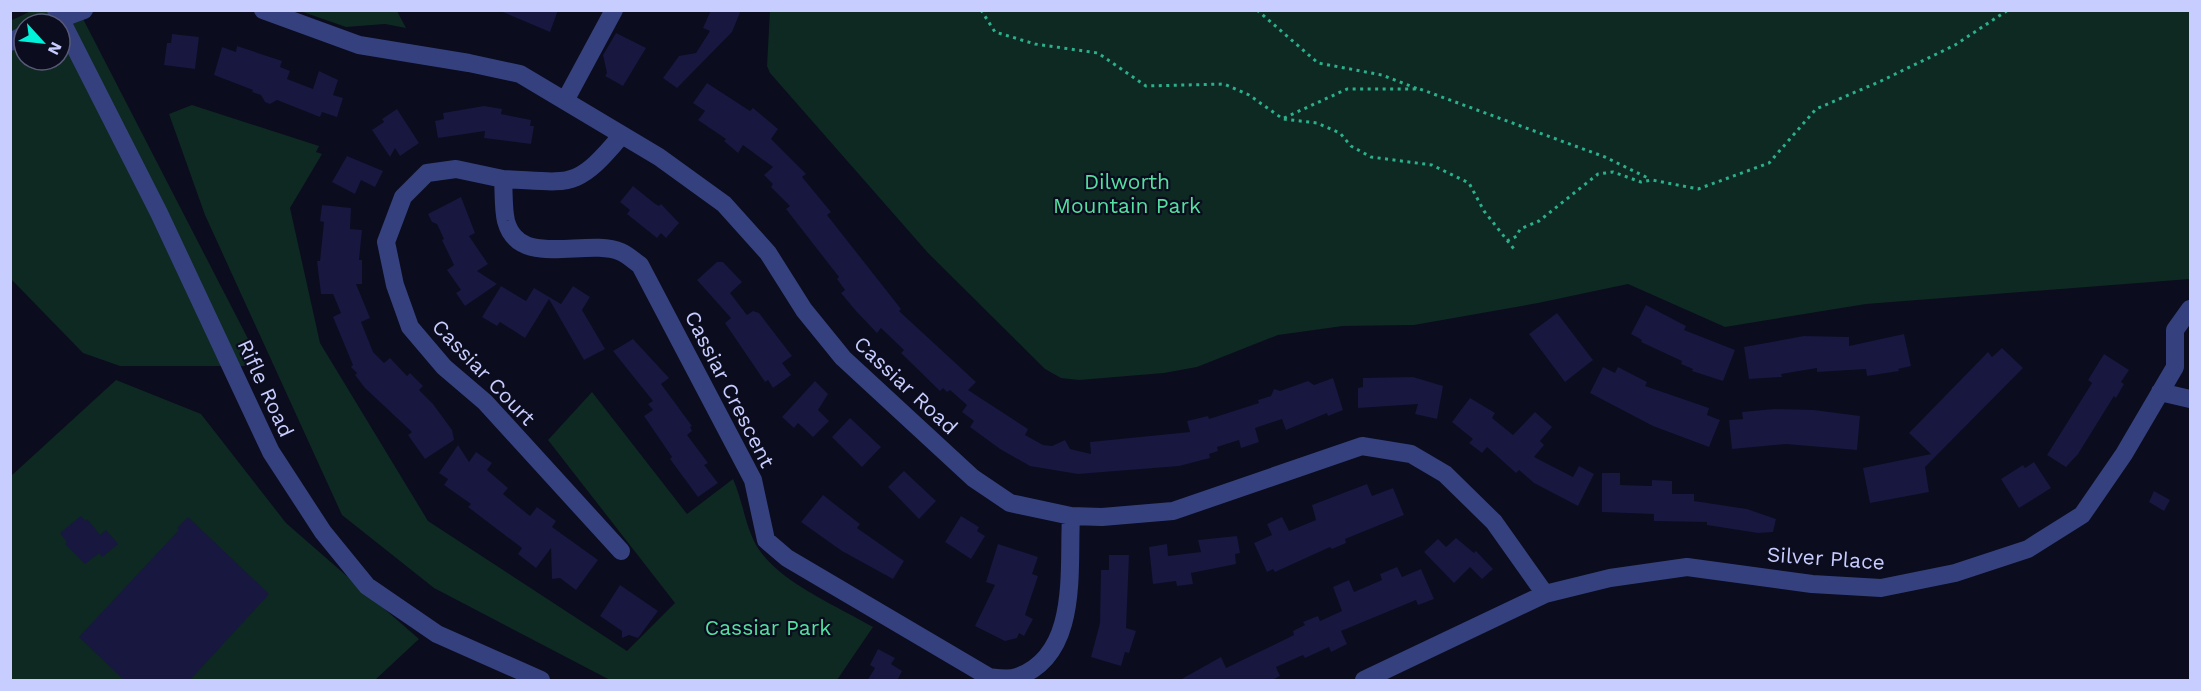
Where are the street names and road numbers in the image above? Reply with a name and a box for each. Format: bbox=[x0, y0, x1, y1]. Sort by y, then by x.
street label: Cassiar Crescent bbox=[680, 306, 780, 472]
street label: Cassiar Court bbox=[427, 314, 541, 430]
street label: Cassiar Road bbox=[849, 331, 963, 439]
street label: Rifle Road bbox=[233, 335, 299, 441]
street label: Silver Place bbox=[1766, 541, 1886, 575]

